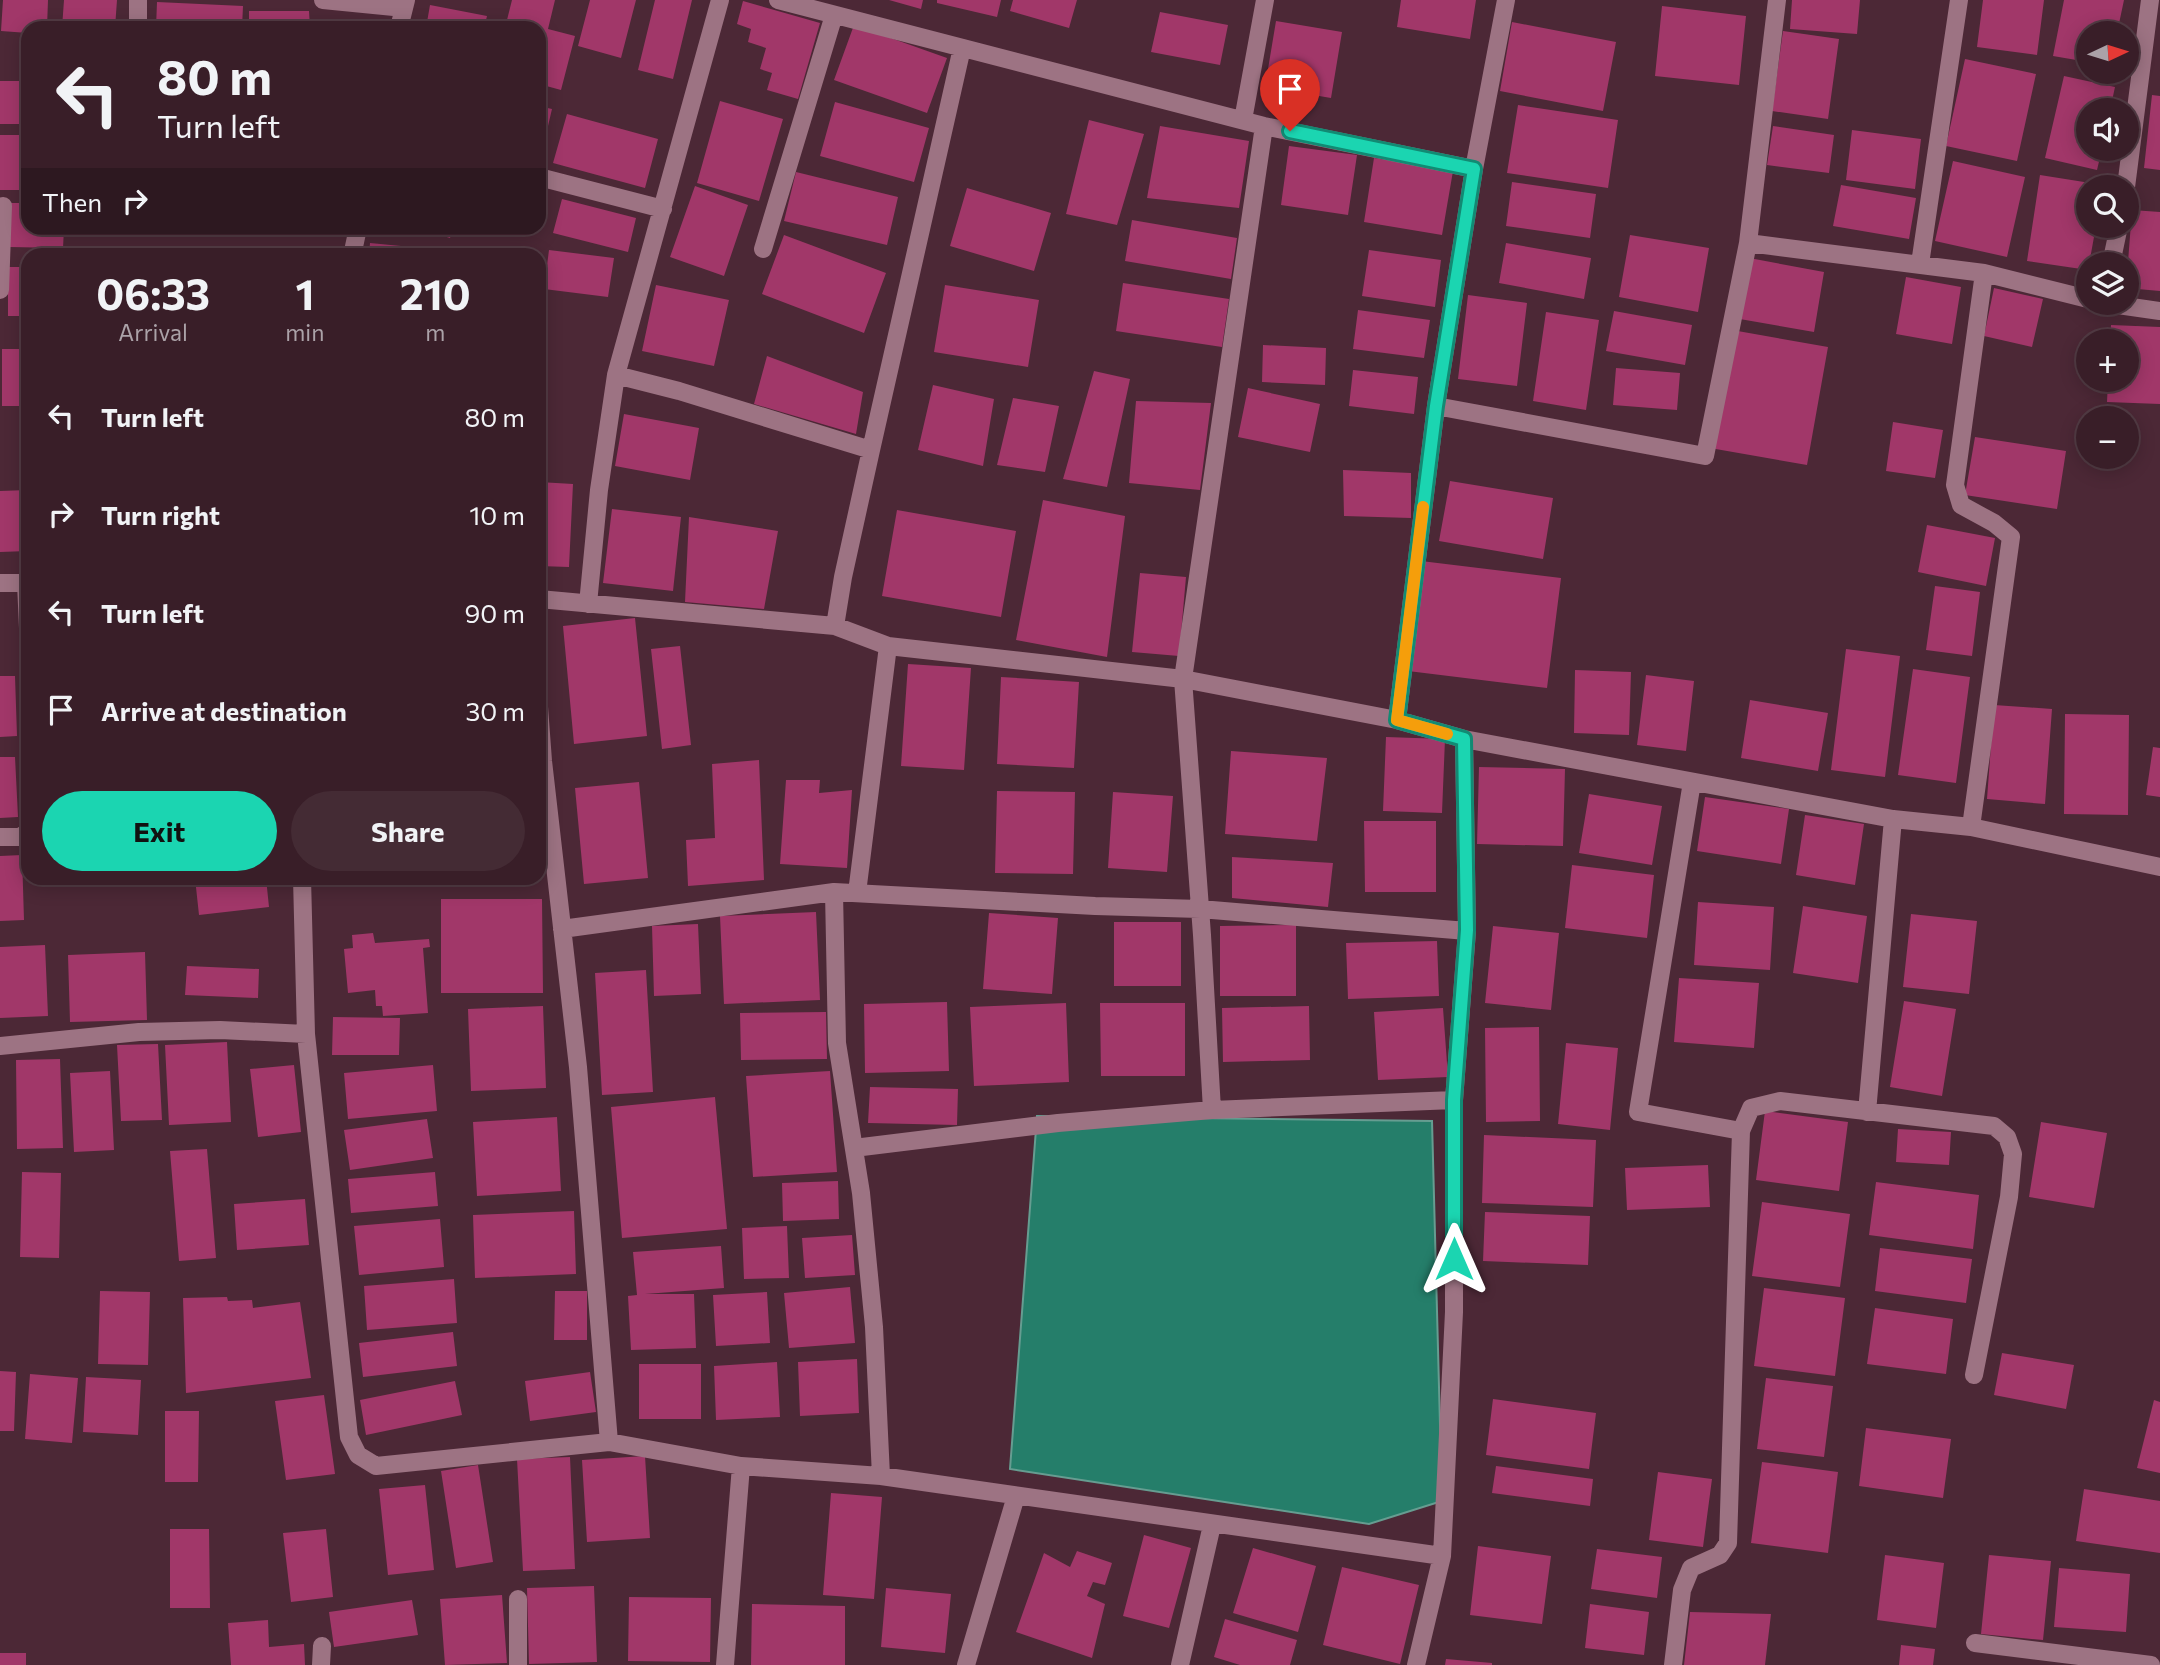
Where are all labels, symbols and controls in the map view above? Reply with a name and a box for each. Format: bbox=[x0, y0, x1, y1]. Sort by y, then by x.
north arrow bbox=[2076, 21, 2138, 84]
map controls bbox=[2076, 21, 2139, 469]
text: 80 m bbox=[157, 45, 272, 105]
icon: left bbox=[42, 49, 133, 140]
pin bbox=[1260, 59, 1320, 131]
icon: arrive bbox=[1271, 70, 1309, 108]
button: sound bbox=[2076, 98, 2139, 161]
text: Turn left bbox=[157, 105, 281, 145]
button: search bbox=[2076, 175, 2139, 238]
icon: right bbox=[116, 182, 154, 220]
text: Then bbox=[42, 186, 102, 217]
button: layers bbox=[2076, 252, 2139, 315]
text: 06:33 bbox=[96, 267, 210, 319]
text: 1 bbox=[295, 267, 314, 319]
text: 210 bbox=[400, 267, 471, 319]
text: Arrival bbox=[118, 318, 188, 346]
text: min bbox=[285, 318, 324, 346]
text: m bbox=[425, 318, 445, 346]
button: + bbox=[2076, 329, 2139, 392]
icon: left bbox=[42, 397, 80, 435]
text: Turn left bbox=[101, 401, 204, 432]
text: 80 m bbox=[465, 401, 525, 432]
button: − bbox=[2076, 406, 2139, 469]
icon: right bbox=[42, 495, 80, 533]
text: Turn right bbox=[101, 499, 220, 530]
text: 10 m bbox=[469, 499, 525, 530]
icon: left bbox=[42, 593, 80, 631]
text: Turn left bbox=[101, 597, 204, 628]
text: 90 m bbox=[465, 597, 525, 628]
icon: arrive bbox=[42, 691, 80, 729]
text: Arrive at destination bbox=[101, 695, 347, 726]
text: 30 m bbox=[466, 695, 525, 726]
button: Exit bbox=[42, 791, 277, 871]
button: Share bbox=[291, 791, 525, 871]
position arrow bbox=[1417, 1222, 1491, 1296]

